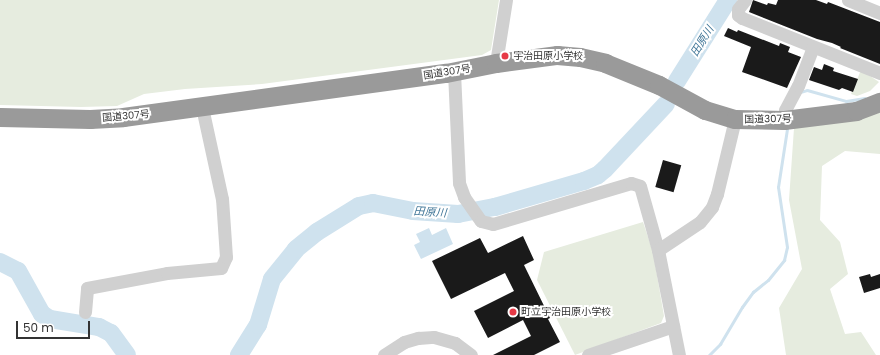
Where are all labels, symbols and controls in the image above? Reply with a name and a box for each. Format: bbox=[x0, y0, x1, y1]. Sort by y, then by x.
water label: 田原川 bbox=[688, 24, 716, 58]
place label: 宇治田原小学校 bbox=[513, 50, 583, 62]
marker: 宇治田原小学校 bbox=[500, 51, 510, 61]
street label: 国道307号 bbox=[423, 62, 471, 82]
street label: 国道307号 bbox=[102, 108, 150, 124]
street label: 国道307号 bbox=[744, 113, 792, 125]
water label: 田原川 bbox=[413, 204, 447, 220]
place label: 町立宇治田原小学校 bbox=[521, 306, 611, 318]
marker: 町立宇治田原小学校 bbox=[508, 307, 518, 317]
scale bar bbox=[18, 313, 92, 339]
text: 50 m bbox=[23, 319, 54, 336]

